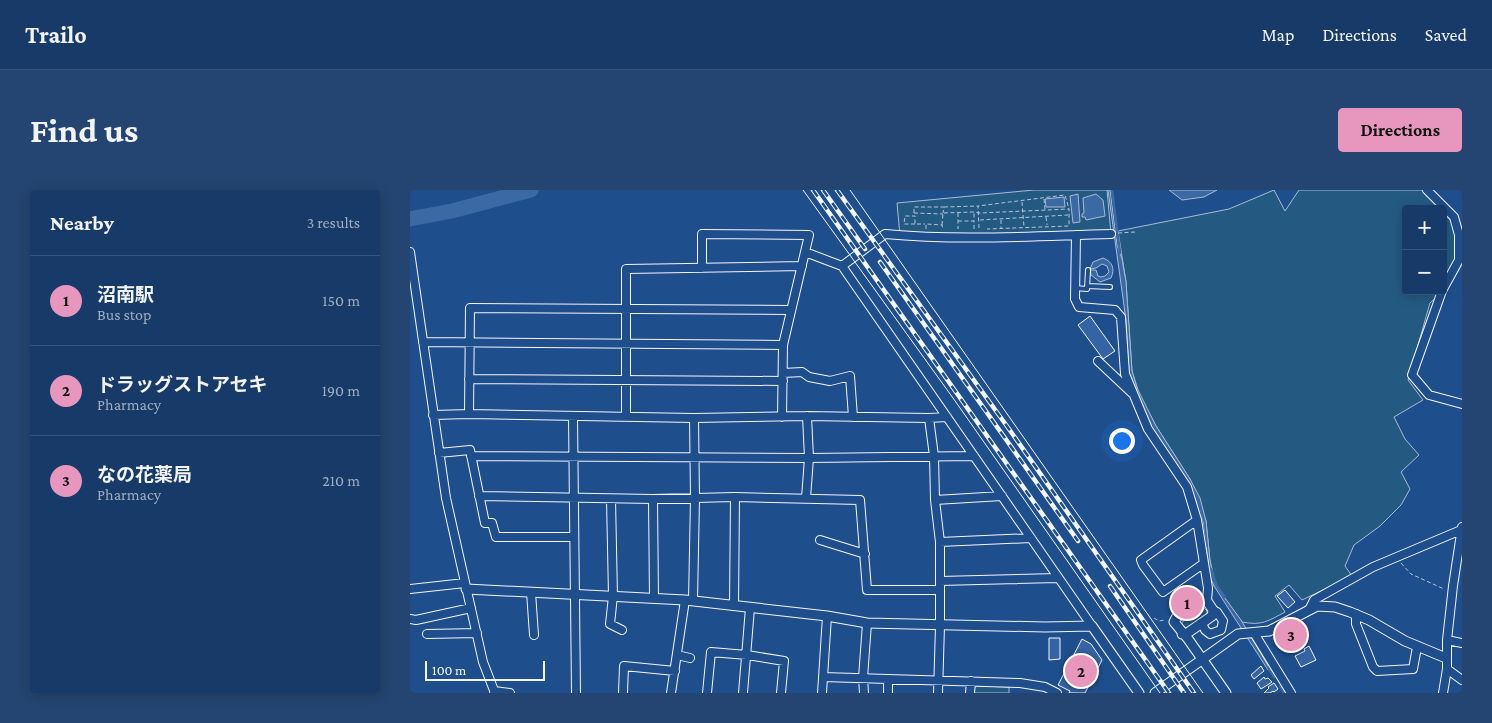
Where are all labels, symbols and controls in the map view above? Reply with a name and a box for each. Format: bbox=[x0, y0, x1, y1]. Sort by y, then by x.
text: Trailo bbox=[25, 21, 87, 48]
text: Map bbox=[1262, 25, 1294, 45]
text: Directions bbox=[1322, 25, 1397, 45]
text: Saved bbox=[1425, 25, 1467, 45]
button: Directions bbox=[1338, 108, 1462, 152]
text: Find us bbox=[30, 111, 138, 150]
map controls bbox=[1402, 205, 1447, 295]
button: + bbox=[1402, 205, 1447, 250]
text: Nearby bbox=[50, 211, 114, 235]
text: 3 results bbox=[307, 214, 360, 231]
button: − bbox=[1402, 250, 1447, 295]
text: 沼南駅 bbox=[97, 284, 154, 305]
text: 1 bbox=[63, 292, 69, 309]
text: 150 m bbox=[322, 292, 360, 309]
text: Bus stop bbox=[97, 306, 151, 323]
text: ドラッグストアセキ bbox=[97, 374, 268, 395]
text: 2 bbox=[62, 382, 70, 399]
text: 190 m bbox=[322, 382, 360, 399]
text: Pharmacy bbox=[97, 396, 161, 413]
your location bbox=[1109, 428, 1135, 454]
text: なの花薬局 bbox=[97, 464, 192, 485]
text: 3 bbox=[62, 472, 70, 489]
text: 210 m bbox=[322, 472, 360, 489]
text: Pharmacy bbox=[97, 486, 161, 503]
pin: 1 bbox=[1171, 584, 1203, 622]
pin: 3 bbox=[1275, 616, 1307, 654]
pin: 2 bbox=[1065, 652, 1097, 690]
scale bar bbox=[425, 658, 545, 681]
text: 100 m bbox=[432, 662, 466, 678]

